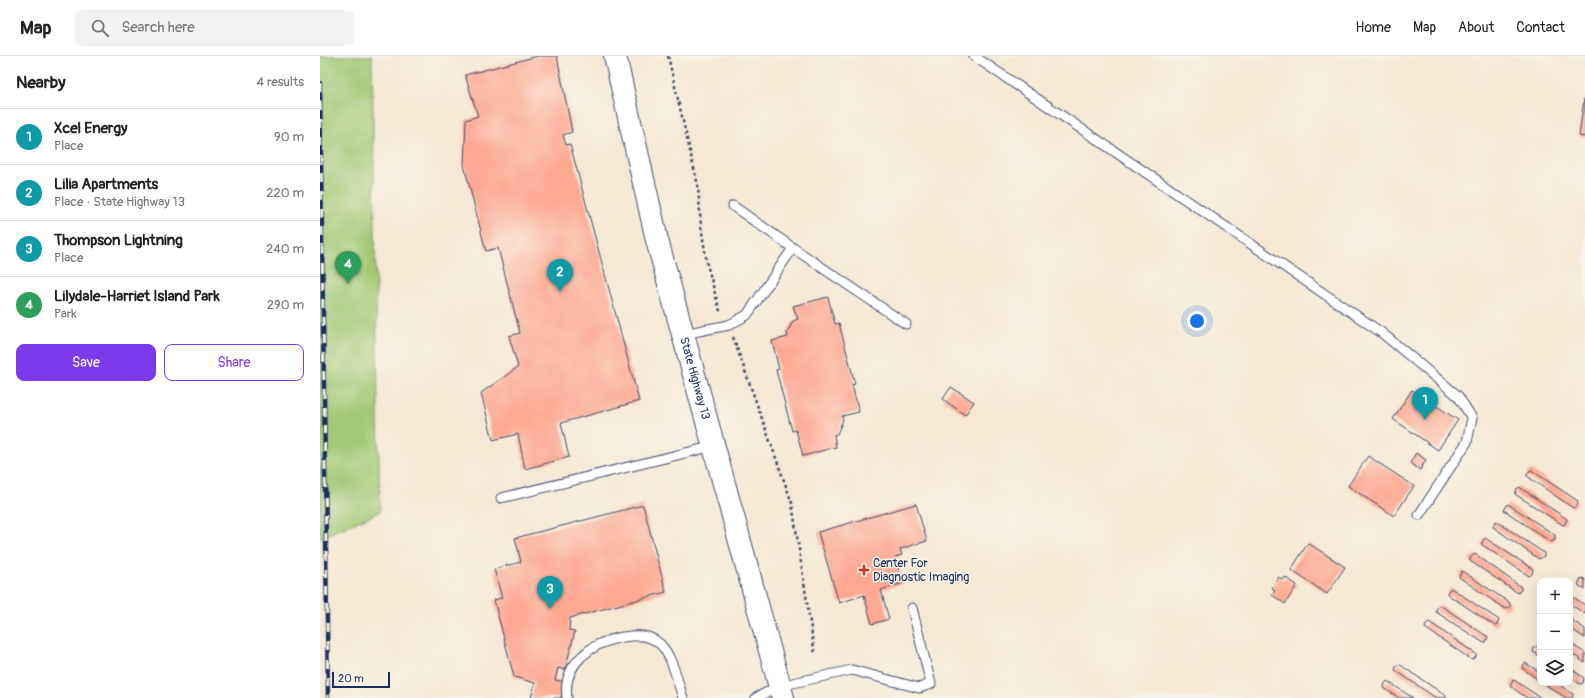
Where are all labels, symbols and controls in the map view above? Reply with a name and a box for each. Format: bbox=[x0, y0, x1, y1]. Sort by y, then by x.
search box bbox=[75, 10, 355, 46]
text: Map bbox=[20, 16, 51, 40]
icon: search bbox=[89, 17, 111, 39]
text: Search here bbox=[121, 18, 195, 37]
text: Home bbox=[1356, 19, 1391, 36]
text: Map bbox=[1413, 19, 1436, 36]
text: About bbox=[1458, 19, 1494, 36]
text: Contact bbox=[1516, 19, 1565, 36]
text: Nearby bbox=[16, 72, 65, 93]
text: 4 results bbox=[257, 74, 304, 90]
text: Xcel Energy bbox=[54, 119, 127, 138]
text: 1 bbox=[26, 129, 32, 145]
text: 90 m bbox=[274, 129, 304, 145]
text: Place bbox=[54, 138, 83, 154]
text: Lilia Apartments bbox=[54, 175, 158, 194]
text: 2 bbox=[25, 185, 33, 201]
text: 220 m bbox=[266, 185, 304, 201]
text: Place · State Highway 13 bbox=[54, 194, 185, 210]
text: Thompson Lightning bbox=[54, 231, 183, 250]
text: 3 bbox=[25, 241, 33, 257]
text: 240 m bbox=[266, 241, 304, 257]
text: Place bbox=[54, 250, 83, 266]
pin: 4 bbox=[335, 251, 361, 284]
pin: 2 bbox=[547, 259, 573, 292]
text: Lilydale-Harriet Island Park bbox=[54, 287, 220, 306]
text: 4 bbox=[25, 297, 33, 313]
text: 290 m bbox=[267, 297, 304, 313]
text: Park bbox=[54, 306, 77, 322]
your location bbox=[1187, 311, 1207, 331]
street label: State Highway 13 bbox=[676, 335, 713, 421]
button: Save bbox=[16, 344, 156, 381]
button: Share bbox=[164, 344, 304, 381]
pin: 1 bbox=[1412, 387, 1438, 420]
place label: Center For Diagnostic Imaging bbox=[873, 556, 969, 585]
marker: Center For Diagnostic Imaging bbox=[858, 564, 870, 576]
pin: 3 bbox=[537, 576, 563, 609]
map controls bbox=[1537, 578, 1573, 686]
button: + bbox=[1537, 578, 1573, 614]
button: − bbox=[1537, 614, 1573, 650]
button: layers bbox=[1537, 650, 1573, 686]
scale bar bbox=[332, 670, 390, 689]
text: 20 m bbox=[338, 672, 364, 685]

